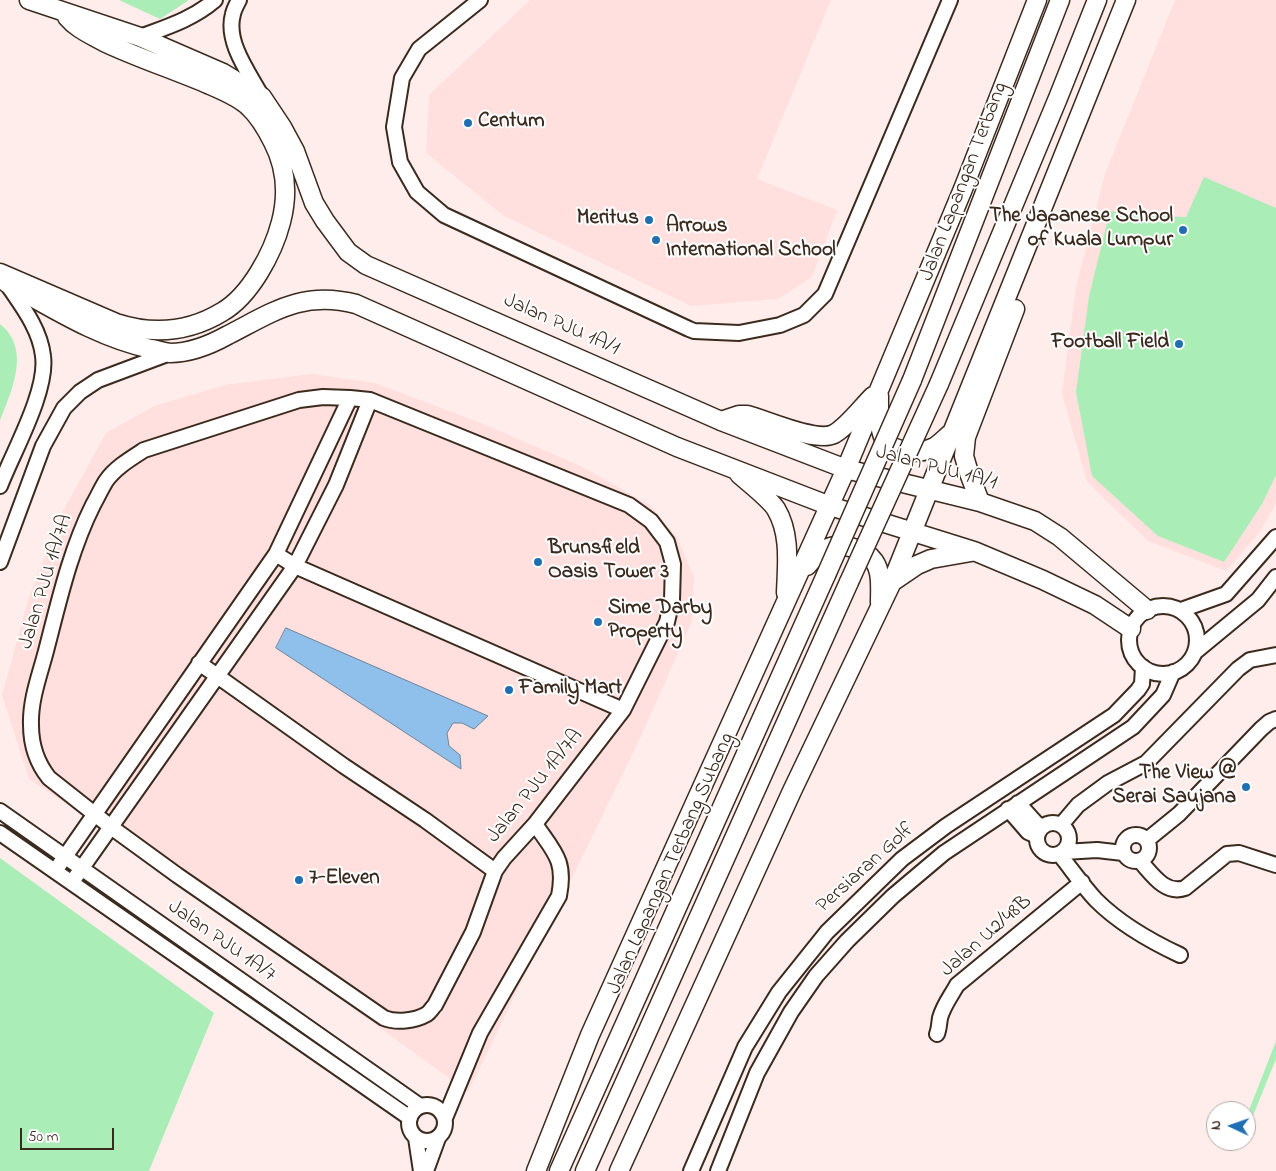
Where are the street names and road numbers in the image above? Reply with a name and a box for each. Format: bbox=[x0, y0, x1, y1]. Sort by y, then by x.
street label: Jalan Lapangan Terbang bbox=[915, 79, 1015, 285]
street label: Jalan PJU 1A/1 bbox=[499, 289, 623, 363]
street label: Jalan PJU 1A/1 bbox=[873, 441, 999, 497]
street label: Jalan PJU 1A/7A bbox=[15, 512, 79, 652]
street label: Jalan PJU 1A/7A bbox=[482, 725, 590, 849]
street label: Jalan Lapangan Terbang Subang bbox=[603, 729, 741, 999]
street label: Persiaran Golf bbox=[812, 819, 920, 919]
street label: Jalan U2/48B bbox=[936, 890, 1038, 984]
street label: Jalan PJU 1A/7 bbox=[162, 895, 280, 989]

